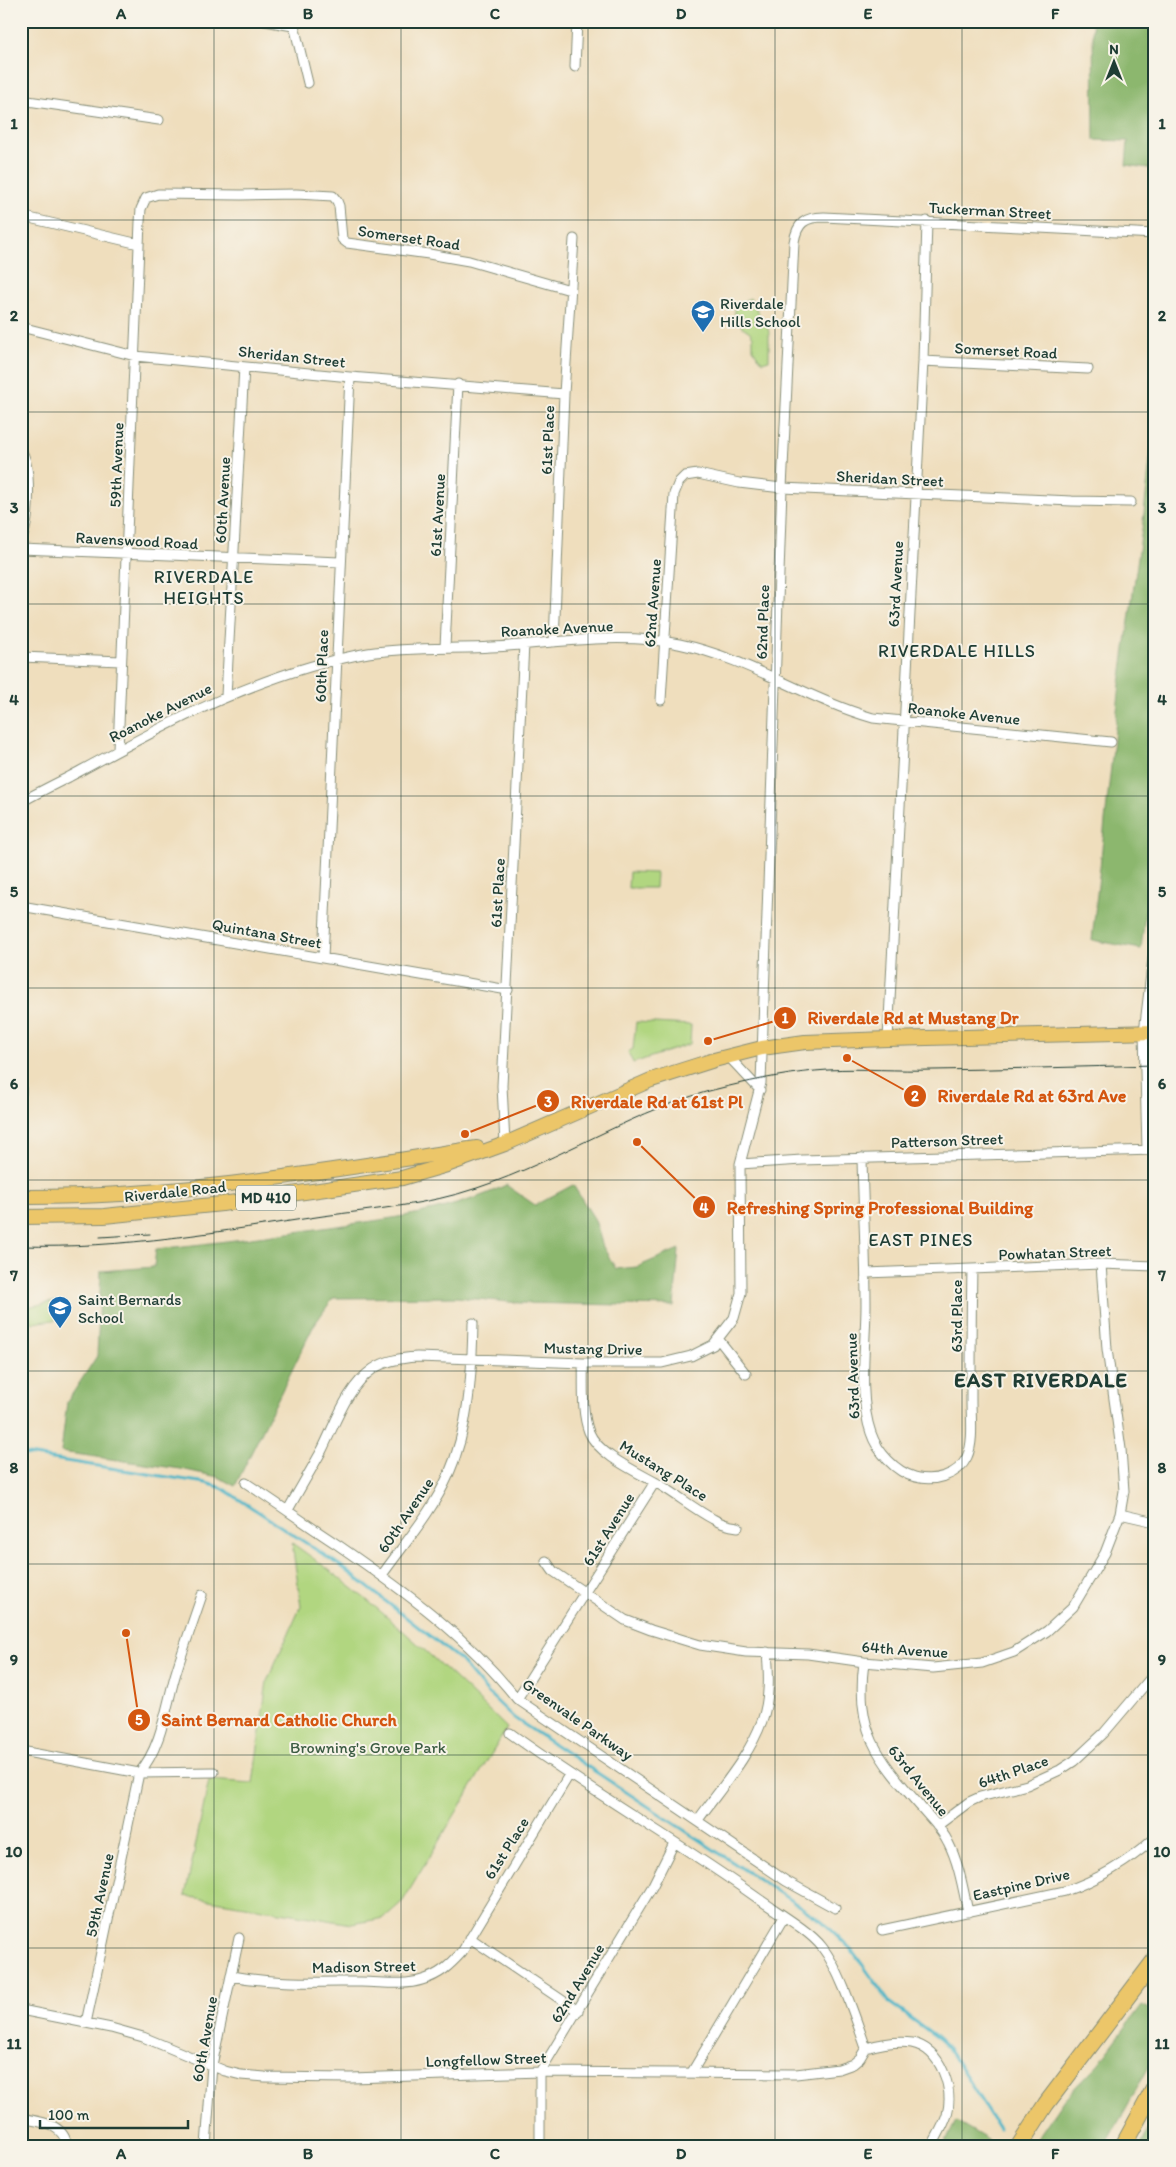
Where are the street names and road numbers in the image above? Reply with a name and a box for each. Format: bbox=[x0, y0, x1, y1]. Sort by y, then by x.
street label: Tuckerman Street bbox=[928, 198, 1052, 223]
street label: Somerset Road bbox=[357, 221, 462, 254]
street label: Somerset Road bbox=[954, 338, 1058, 363]
street label: Sheridan Street bbox=[237, 341, 346, 372]
street label: 61st Place bbox=[537, 405, 558, 475]
street label: 59th Avenue bbox=[106, 422, 127, 508]
street label: 60th Avenue bbox=[211, 456, 234, 544]
street label: Sheridan Street bbox=[836, 466, 944, 491]
street label: 61st Avenue bbox=[426, 473, 449, 557]
street label: Ravenswood Road bbox=[75, 528, 199, 553]
street label: 63rd Avenue bbox=[884, 540, 907, 628]
street label: 62nd Avenue bbox=[640, 558, 665, 648]
street label: 62nd Place bbox=[752, 584, 773, 660]
street label: Roanoke Avenue bbox=[500, 616, 614, 641]
street label: 60th Place bbox=[311, 629, 332, 703]
street label: Roanoke Avenue bbox=[106, 678, 215, 747]
street label: Roanoke Avenue bbox=[907, 698, 1021, 729]
street label: 61st Place bbox=[486, 858, 509, 928]
street label: Quintana Street bbox=[210, 914, 323, 953]
street label: Patterson Street bbox=[890, 1129, 1004, 1152]
street label: Riverdale Road bbox=[123, 1177, 227, 1206]
road number: MD 410 bbox=[236, 1186, 296, 1210]
street label: Powhatan Street bbox=[998, 1241, 1112, 1264]
street label: 63rd Place bbox=[947, 1280, 966, 1352]
street label: 63rd Avenue bbox=[841, 1332, 864, 1420]
street label: Mustang Drive bbox=[543, 1338, 643, 1359]
street label: Mustang Place bbox=[616, 1436, 711, 1505]
street label: 60th Avenue bbox=[373, 1474, 438, 1557]
street label: 61st Avenue bbox=[578, 1489, 639, 1570]
street label: 64th Avenue bbox=[861, 1637, 949, 1662]
street label: Greenvale Parkway bbox=[519, 1674, 637, 1765]
street label: 63rd Avenue bbox=[884, 1741, 953, 1820]
street label: 64th Place bbox=[976, 1751, 1051, 1792]
street label: 61st Place bbox=[480, 1814, 533, 1883]
street label: 59th Avenue bbox=[81, 1851, 118, 1939]
street label: Eastpine Drive bbox=[971, 1864, 1071, 1905]
street label: 62nd Avenue bbox=[546, 1940, 609, 2026]
street label: Madison Street bbox=[312, 1956, 416, 1977]
street label: 60th Avenue bbox=[188, 1994, 221, 2084]
street label: Longfellow Street bbox=[425, 2048, 547, 2071]

